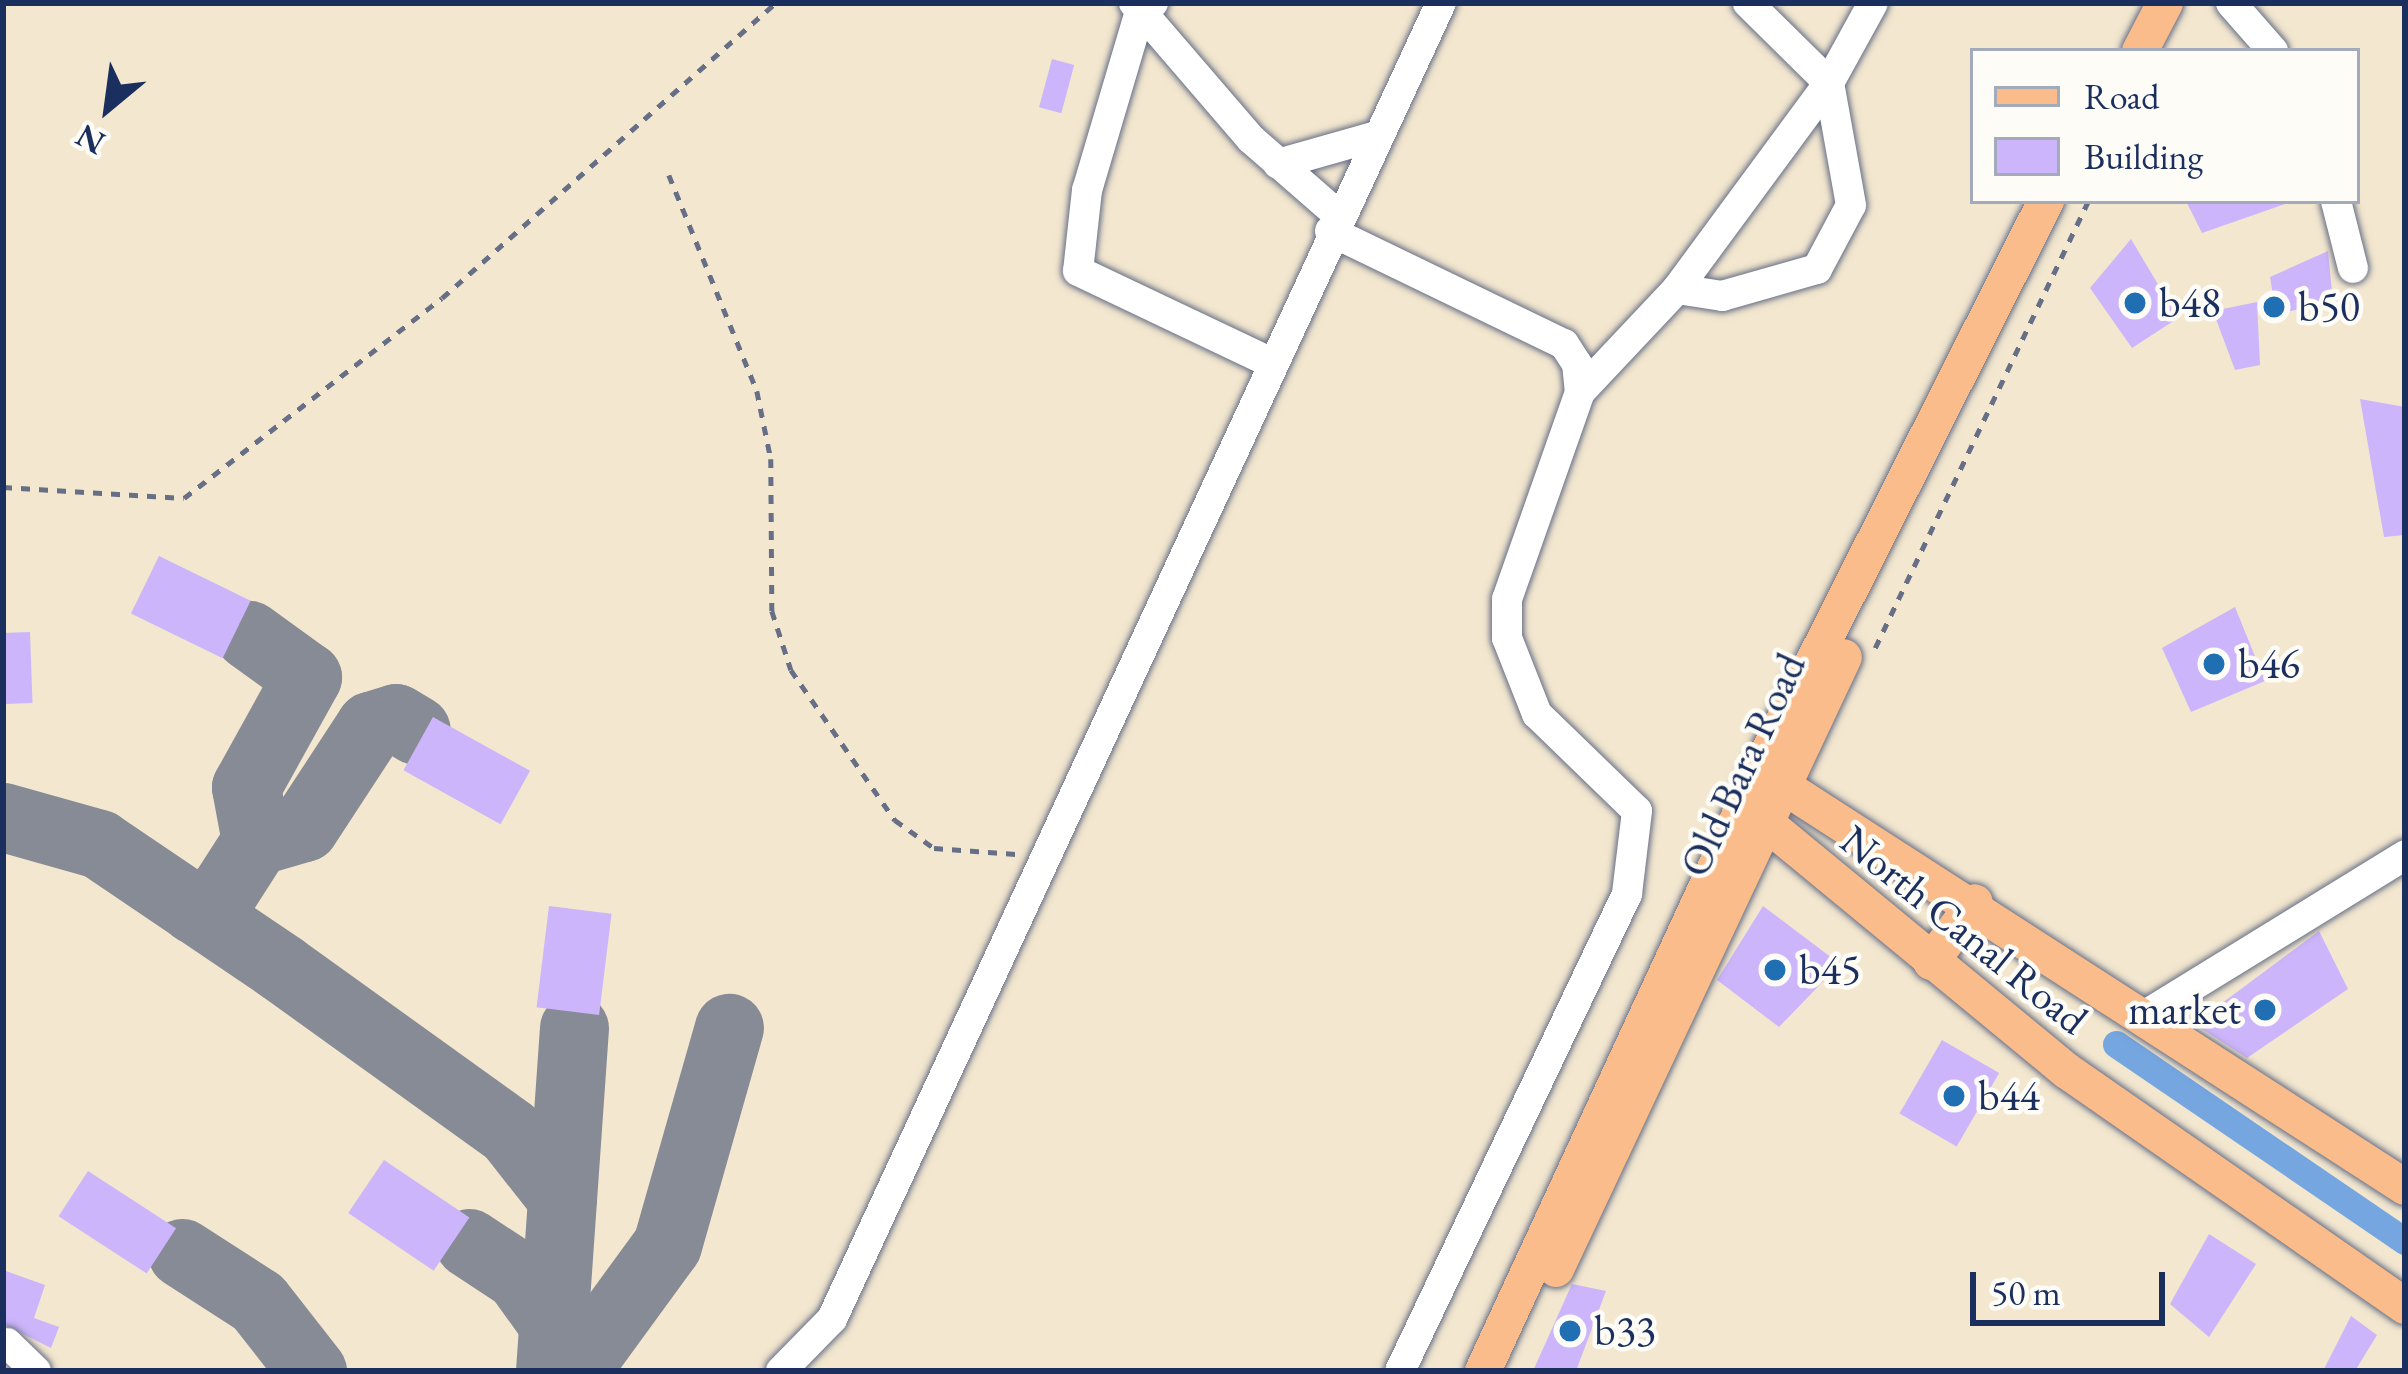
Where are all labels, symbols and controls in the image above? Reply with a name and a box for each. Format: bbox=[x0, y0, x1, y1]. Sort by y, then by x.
north arrow bbox=[48, 48, 168, 168]
legend bbox=[1970, 48, 2360, 204]
text: Road bbox=[2084, 73, 2159, 120]
text: N bbox=[68, 115, 112, 165]
text: Building bbox=[2084, 133, 2203, 180]
place label: b48 bbox=[2159, 278, 2221, 328]
place label: b50 bbox=[2298, 282, 2360, 332]
marker: b48 bbox=[2122, 290, 2148, 316]
marker: b50 bbox=[2261, 294, 2287, 320]
place label: b46 bbox=[2238, 639, 2300, 689]
street label: Old Bara Road bbox=[1669, 645, 1817, 885]
marker: b46 bbox=[2201, 651, 2227, 677]
street label: North Canal Road bbox=[1830, 815, 2098, 1045]
place label: b45 bbox=[1799, 945, 1861, 995]
marker: b45 bbox=[1762, 957, 1788, 983]
place label: market bbox=[2128, 985, 2241, 1035]
marker: market bbox=[2252, 997, 2278, 1023]
place label: b44 bbox=[1978, 1071, 2040, 1121]
marker: b44 bbox=[1941, 1083, 1967, 1109]
scale bar bbox=[1976, 1248, 2171, 1322]
text: 50 m bbox=[1991, 1269, 2061, 1316]
place label: b33 bbox=[1594, 1306, 1656, 1356]
marker: b33 bbox=[1557, 1318, 1583, 1344]

